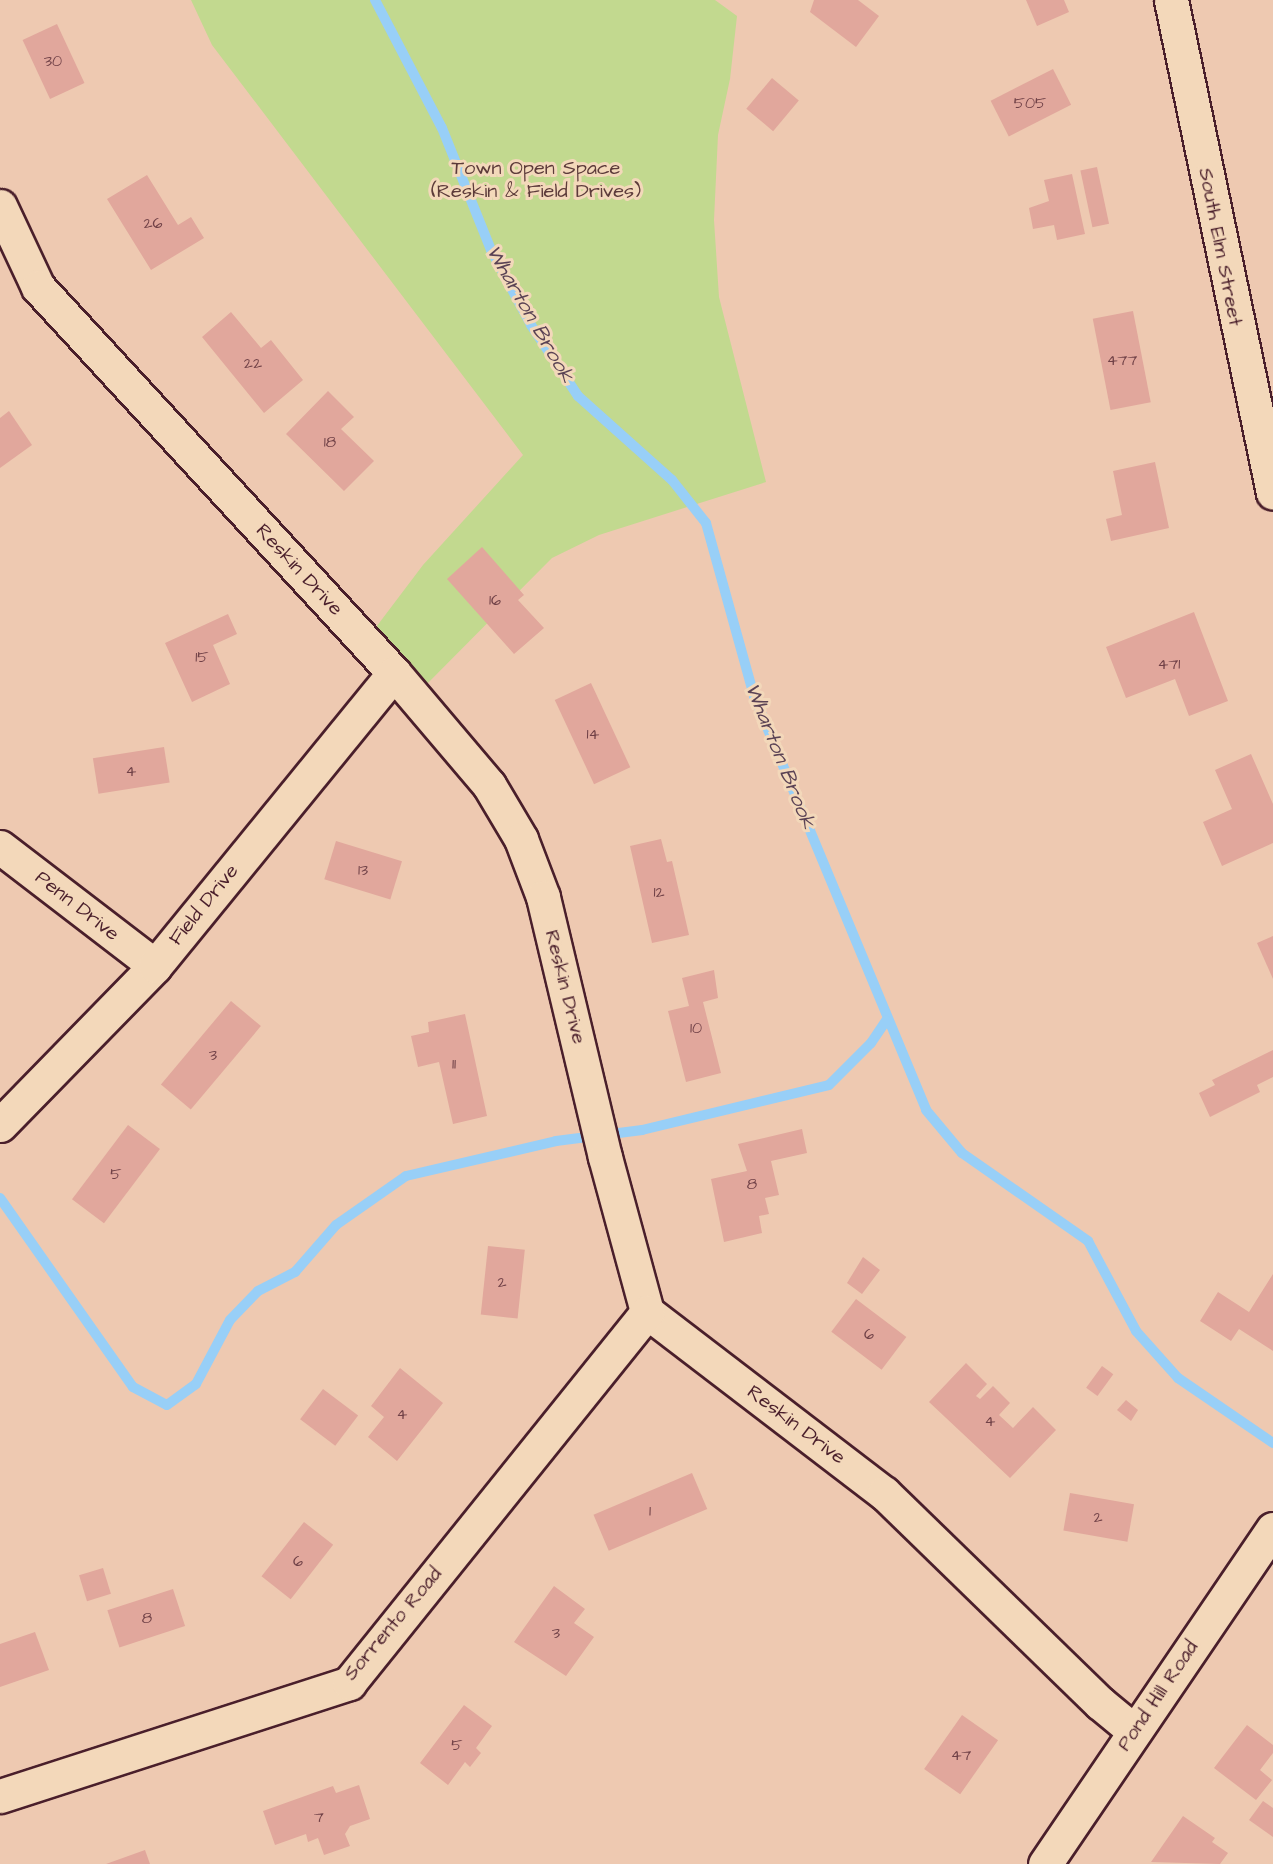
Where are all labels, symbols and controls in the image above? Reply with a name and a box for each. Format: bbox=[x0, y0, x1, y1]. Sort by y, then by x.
house number: 30 bbox=[44, 51, 62, 71]
house number: 505 bbox=[1014, 93, 1046, 113]
park label: Town Open Space (Reskin & Field Drives) bbox=[431, 157, 641, 204]
street label: South Elm Street bbox=[1193, 166, 1247, 328]
house number: 26 bbox=[143, 213, 163, 233]
water label: Wharton Brook bbox=[480, 241, 580, 387]
house number: 477 bbox=[1107, 350, 1137, 370]
house number: 22 bbox=[244, 353, 262, 373]
house number: 18 bbox=[324, 432, 336, 452]
street label: Reskin Drive bbox=[250, 519, 348, 621]
house number: 16 bbox=[489, 590, 501, 610]
house number: 15 bbox=[195, 647, 209, 667]
house number: 471 bbox=[1158, 654, 1180, 674]
water label: Wharton Brook bbox=[739, 680, 821, 832]
house number: 14 bbox=[587, 724, 599, 744]
house number: 4 bbox=[126, 761, 136, 781]
street label: Field Drive bbox=[164, 860, 244, 950]
house number: 13 bbox=[358, 860, 368, 880]
street label: Penn Drive bbox=[30, 866, 124, 946]
house number: 12 bbox=[653, 882, 665, 902]
street label: Reskin Drive bbox=[539, 927, 591, 1047]
house number: 10 bbox=[690, 1018, 702, 1038]
house number: 3 bbox=[209, 1045, 217, 1065]
house number: 11 bbox=[452, 1054, 456, 1074]
house number: 5 bbox=[110, 1164, 122, 1184]
house number: 8 bbox=[747, 1174, 757, 1194]
house number: 2 bbox=[497, 1272, 507, 1292]
house number: 6 bbox=[864, 1324, 874, 1344]
street label: Reskin Drive bbox=[742, 1380, 850, 1470]
house number: 4 bbox=[397, 1404, 407, 1424]
house number: 4 bbox=[985, 1411, 995, 1431]
house number: 1 bbox=[649, 1501, 651, 1521]
house number: 2 bbox=[1093, 1507, 1103, 1527]
house number: 6 bbox=[293, 1551, 303, 1571]
street label: Sorrento Road bbox=[339, 1563, 447, 1685]
house number: 8 bbox=[142, 1608, 152, 1628]
house number: 3 bbox=[552, 1623, 560, 1643]
street label: Pond Hill Road bbox=[1112, 1636, 1204, 1756]
house number: 5 bbox=[451, 1735, 463, 1755]
house number: 47 bbox=[951, 1745, 971, 1765]
house number: 7 bbox=[314, 1807, 324, 1827]

